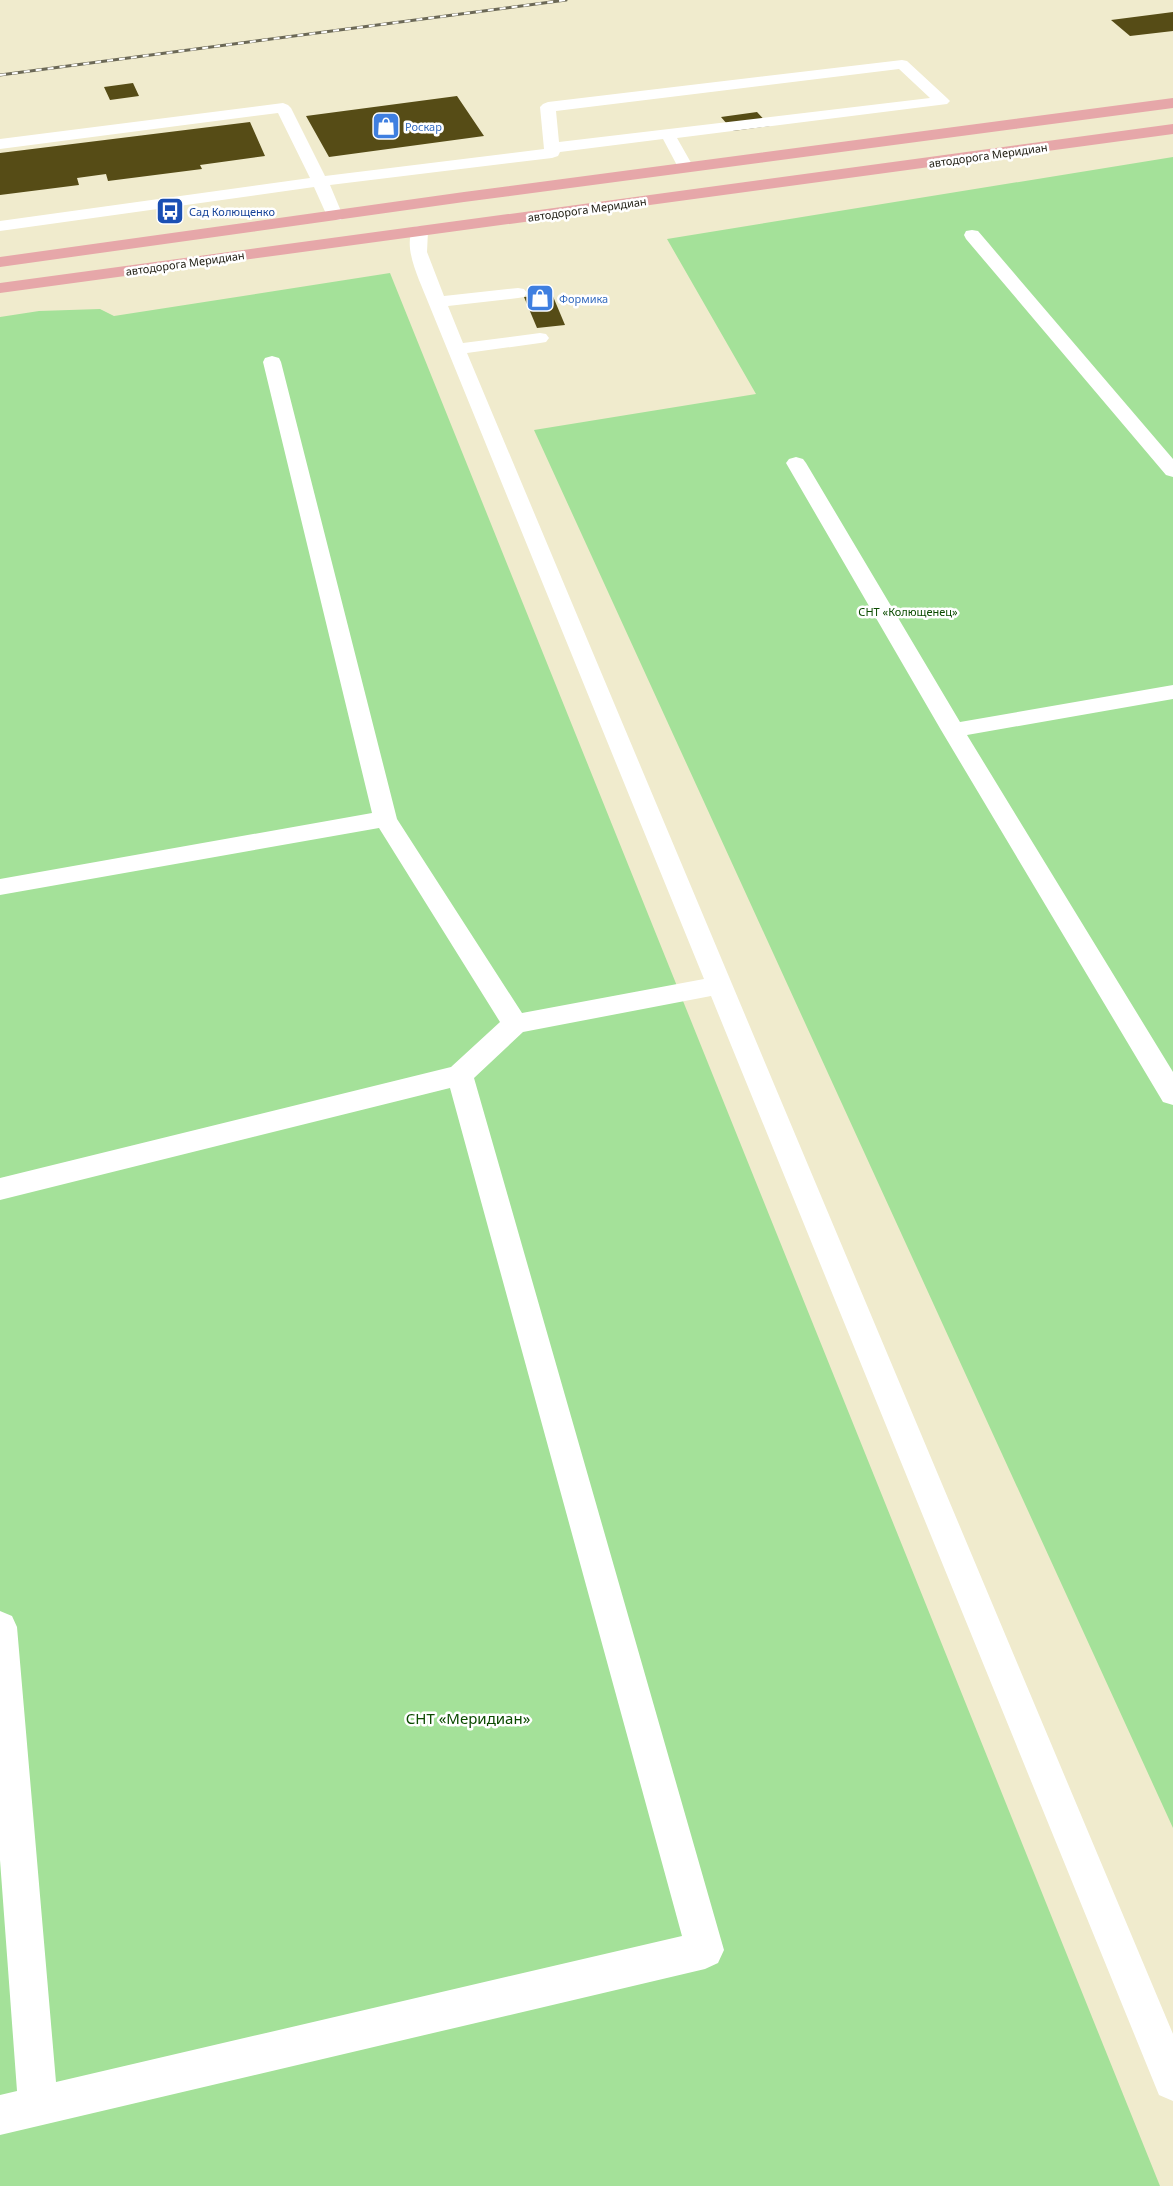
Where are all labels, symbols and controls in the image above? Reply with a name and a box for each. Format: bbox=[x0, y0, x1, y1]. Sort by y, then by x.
shop icon: Роскар bbox=[371, 111, 401, 141]
place label: Роскар bbox=[405, 119, 442, 134]
street label: автодорога Меридиан bbox=[928, 139, 1048, 171]
street label: автодорога Меридиан bbox=[527, 193, 647, 225]
bus stop icon: Сад Колющенко bbox=[155, 196, 185, 226]
place label: Сад Колющенко bbox=[189, 204, 275, 219]
street label: автодорога Меридиан bbox=[125, 247, 245, 279]
shop icon: Формика bbox=[525, 283, 555, 313]
place label: Формика bbox=[559, 291, 608, 306]
park label: СНТ «Колющенец» bbox=[858, 604, 958, 619]
park label: СНТ «Меридиан» bbox=[406, 1708, 531, 1728]

